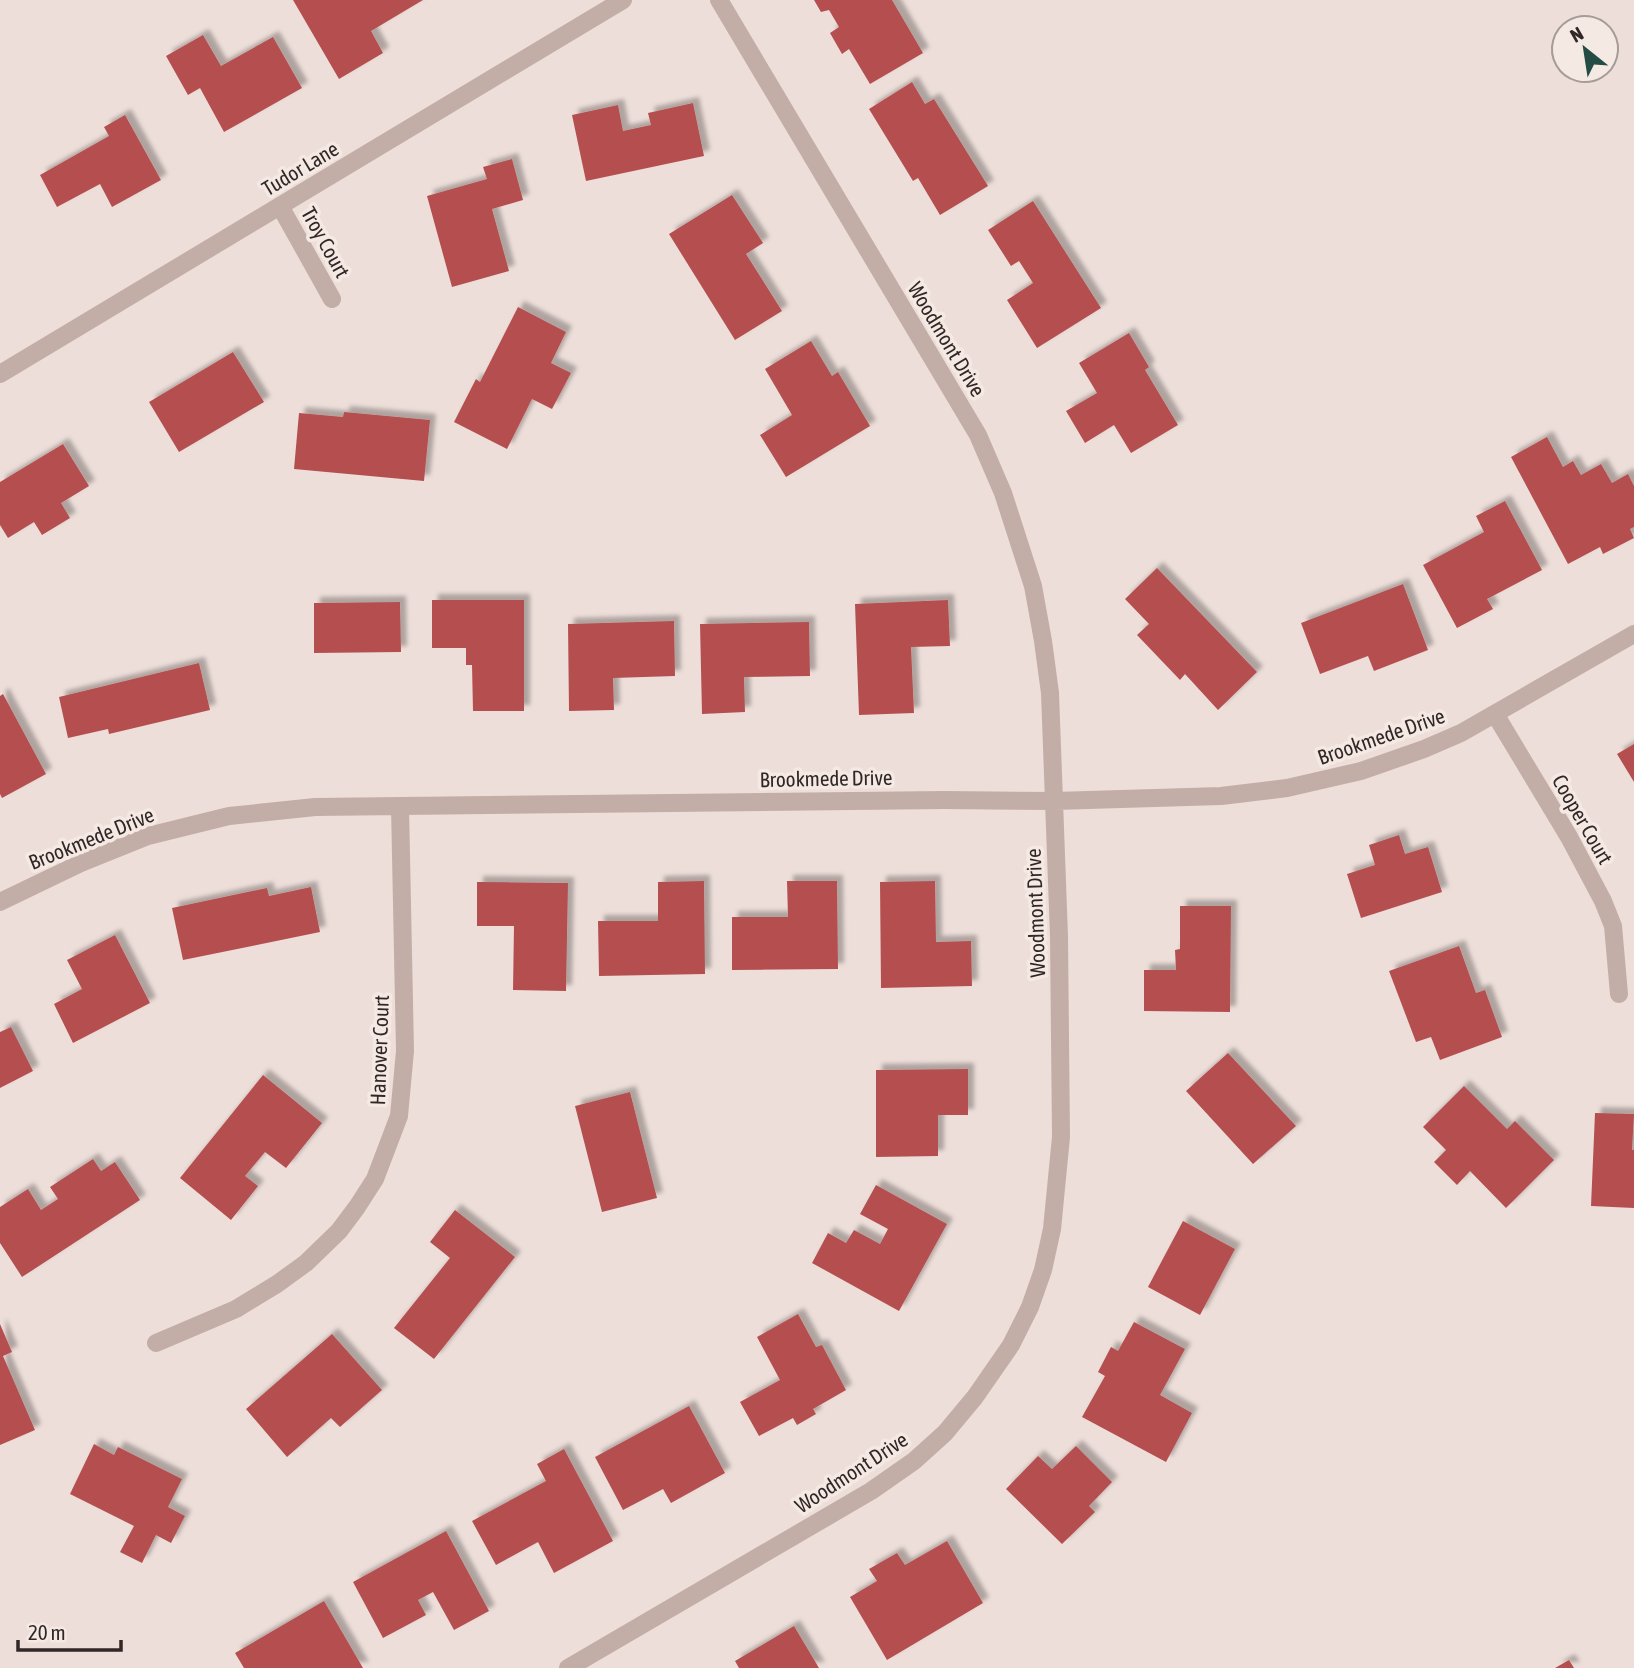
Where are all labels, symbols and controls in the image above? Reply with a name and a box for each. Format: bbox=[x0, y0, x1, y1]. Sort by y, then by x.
north arrow bbox=[1550, 14, 1620, 84]
text: N bbox=[1566, 22, 1587, 47]
street label: Tudor Lane bbox=[257, 136, 343, 200]
street label: Troy Court bbox=[297, 203, 355, 281]
street label: Woodmont Drive bbox=[903, 277, 991, 401]
street label: Brookmede Drive bbox=[1314, 703, 1448, 769]
street label: Brookmede Drive bbox=[759, 765, 893, 791]
street label: Cooper Court bbox=[1548, 770, 1618, 868]
street label: Brookmede Drive bbox=[25, 802, 157, 874]
street label: Woodmont Drive bbox=[1021, 848, 1049, 978]
street label: Hanover Court bbox=[365, 994, 393, 1106]
street label: Woodmont Drive bbox=[790, 1427, 912, 1517]
scale bar bbox=[18, 1608, 121, 1652]
text: 20 m bbox=[28, 1620, 66, 1644]

